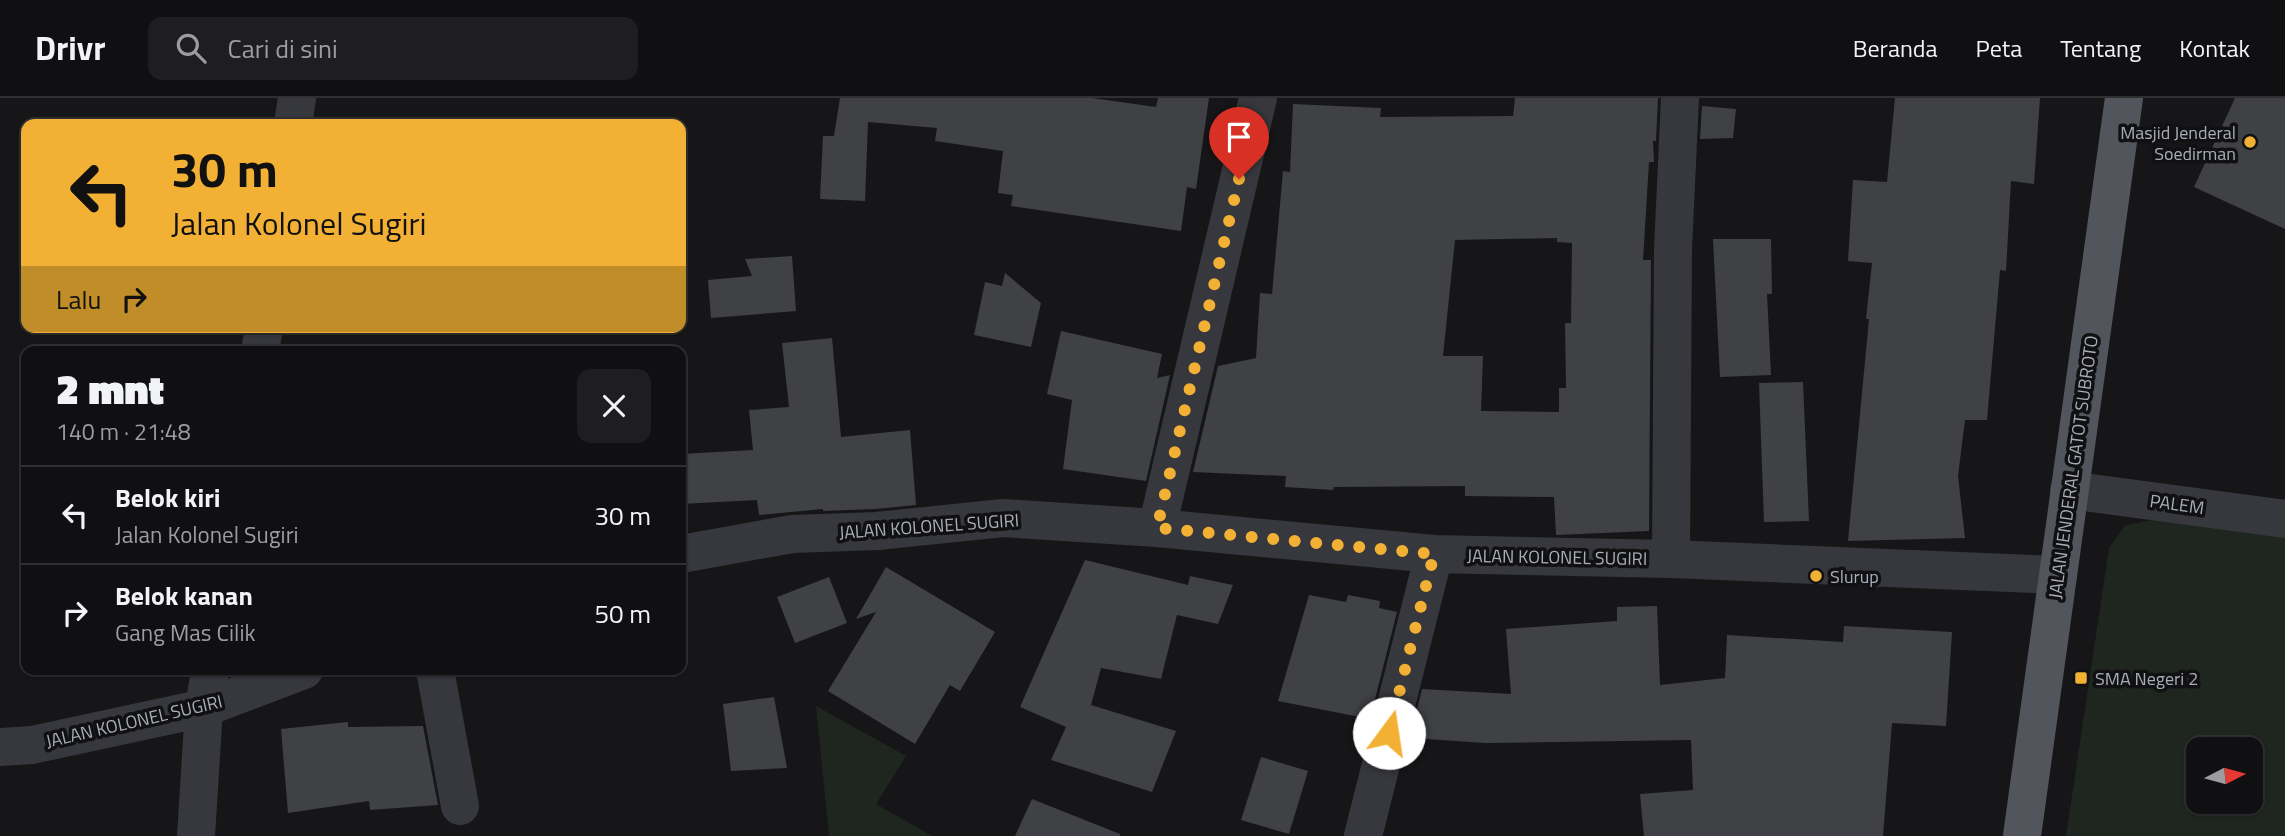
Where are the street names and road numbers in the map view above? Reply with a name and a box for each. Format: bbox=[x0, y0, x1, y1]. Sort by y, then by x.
street label: JALAN JENDERAL GATOT SUBROTO bbox=[2041, 334, 2105, 600]
street label: PALEM bbox=[2148, 487, 2206, 521]
street label: JALAN KOLONEL SUGIRI bbox=[838, 506, 1020, 546]
street label: JALAN KOLONEL SUGIRI bbox=[1467, 542, 1647, 572]
street label: JALAN KOLONEL SUGIRI bbox=[43, 688, 225, 754]

